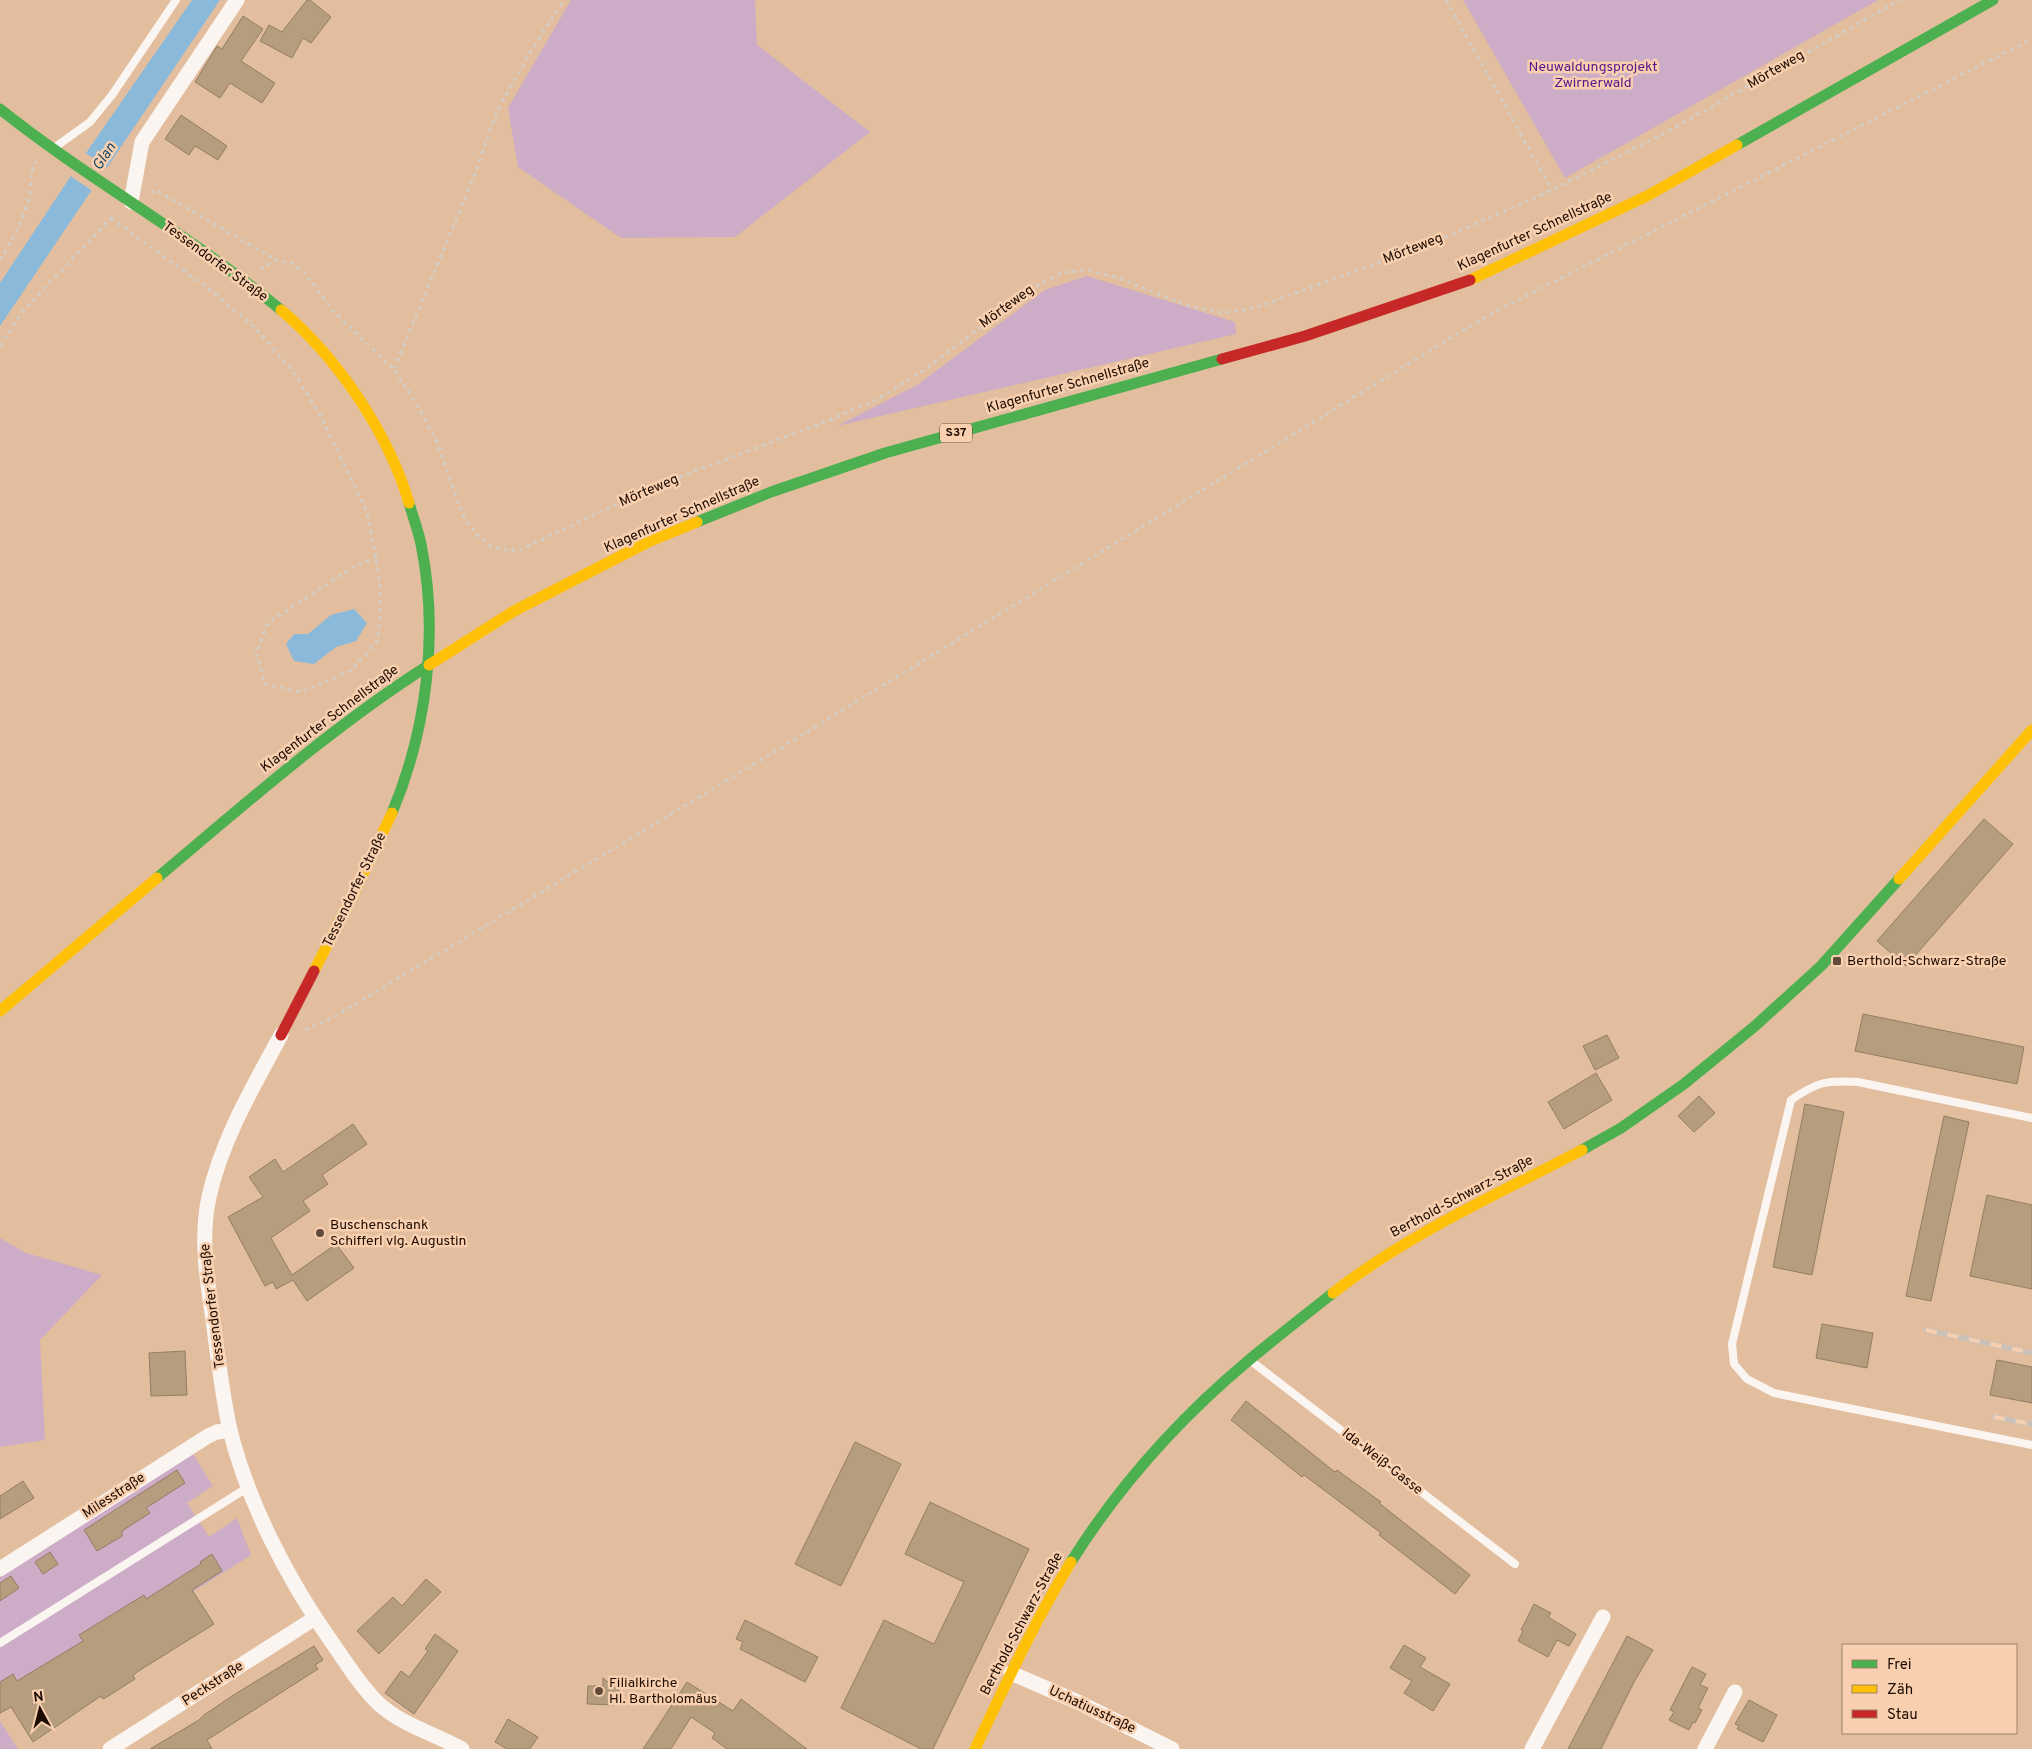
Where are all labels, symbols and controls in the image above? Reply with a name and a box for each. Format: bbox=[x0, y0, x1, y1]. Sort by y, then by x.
street label: Mörteweg bbox=[1744, 47, 1808, 93]
park label: Neuwaldungsprojekt Zwirnerwald bbox=[1528, 59, 1658, 92]
water label: Glan bbox=[89, 139, 121, 175]
street label: Klagenfurter Schnellstraße bbox=[1455, 189, 1615, 275]
street label: Tessendorfer Straße bbox=[159, 218, 271, 306]
street label: Mörteweg bbox=[1381, 230, 1445, 268]
street label: Mörteweg bbox=[977, 282, 1037, 332]
street label: Klagenfurter Schnellstraße bbox=[985, 355, 1151, 417]
road number: S37 bbox=[940, 423, 972, 442]
street label: Mörteweg bbox=[617, 471, 681, 511]
street label: Klagenfurter Schnellstraße bbox=[602, 473, 762, 557]
street label: Klagenfurter Schnellstraße bbox=[258, 662, 402, 776]
street label: Tessendorfer Straße bbox=[320, 830, 390, 950]
place label: Berthold-Schwarz-Straße bbox=[1847, 953, 2006, 970]
marker: Berthold-Schwarz-Straße bbox=[1831, 955, 1843, 967]
street label: Berthold-Schwarz-Straße bbox=[1388, 1152, 1536, 1242]
place label: Buschenschank Schifferl vlg. Augustin bbox=[330, 1217, 466, 1250]
marker: Buschenschank Schifferl vlg. Augustin bbox=[314, 1227, 326, 1239]
street label: Tessendorfer Straße bbox=[197, 1243, 229, 1369]
street label: Ida-Weiß-Gasse bbox=[1338, 1425, 1426, 1499]
street label: Milesstraße bbox=[79, 1469, 149, 1523]
street label: Berthold-Schwarz-Straße bbox=[977, 1550, 1067, 1698]
legend bbox=[1842, 1644, 2017, 1734]
text: Frei bbox=[1887, 1656, 1912, 1675]
street label: Peckstraße bbox=[179, 1658, 247, 1710]
place label: Filialkirche Hl. Bartholomäus bbox=[609, 1675, 717, 1708]
text: Zäh bbox=[1887, 1681, 1913, 1700]
street label: Uchatiusstraße bbox=[1046, 1682, 1138, 1738]
north arrow bbox=[15, 1684, 65, 1734]
marker: Filialkirche Hl. Bartholomäus bbox=[593, 1685, 605, 1697]
text: N bbox=[33, 1689, 45, 1707]
text: Stau bbox=[1887, 1706, 1918, 1725]

